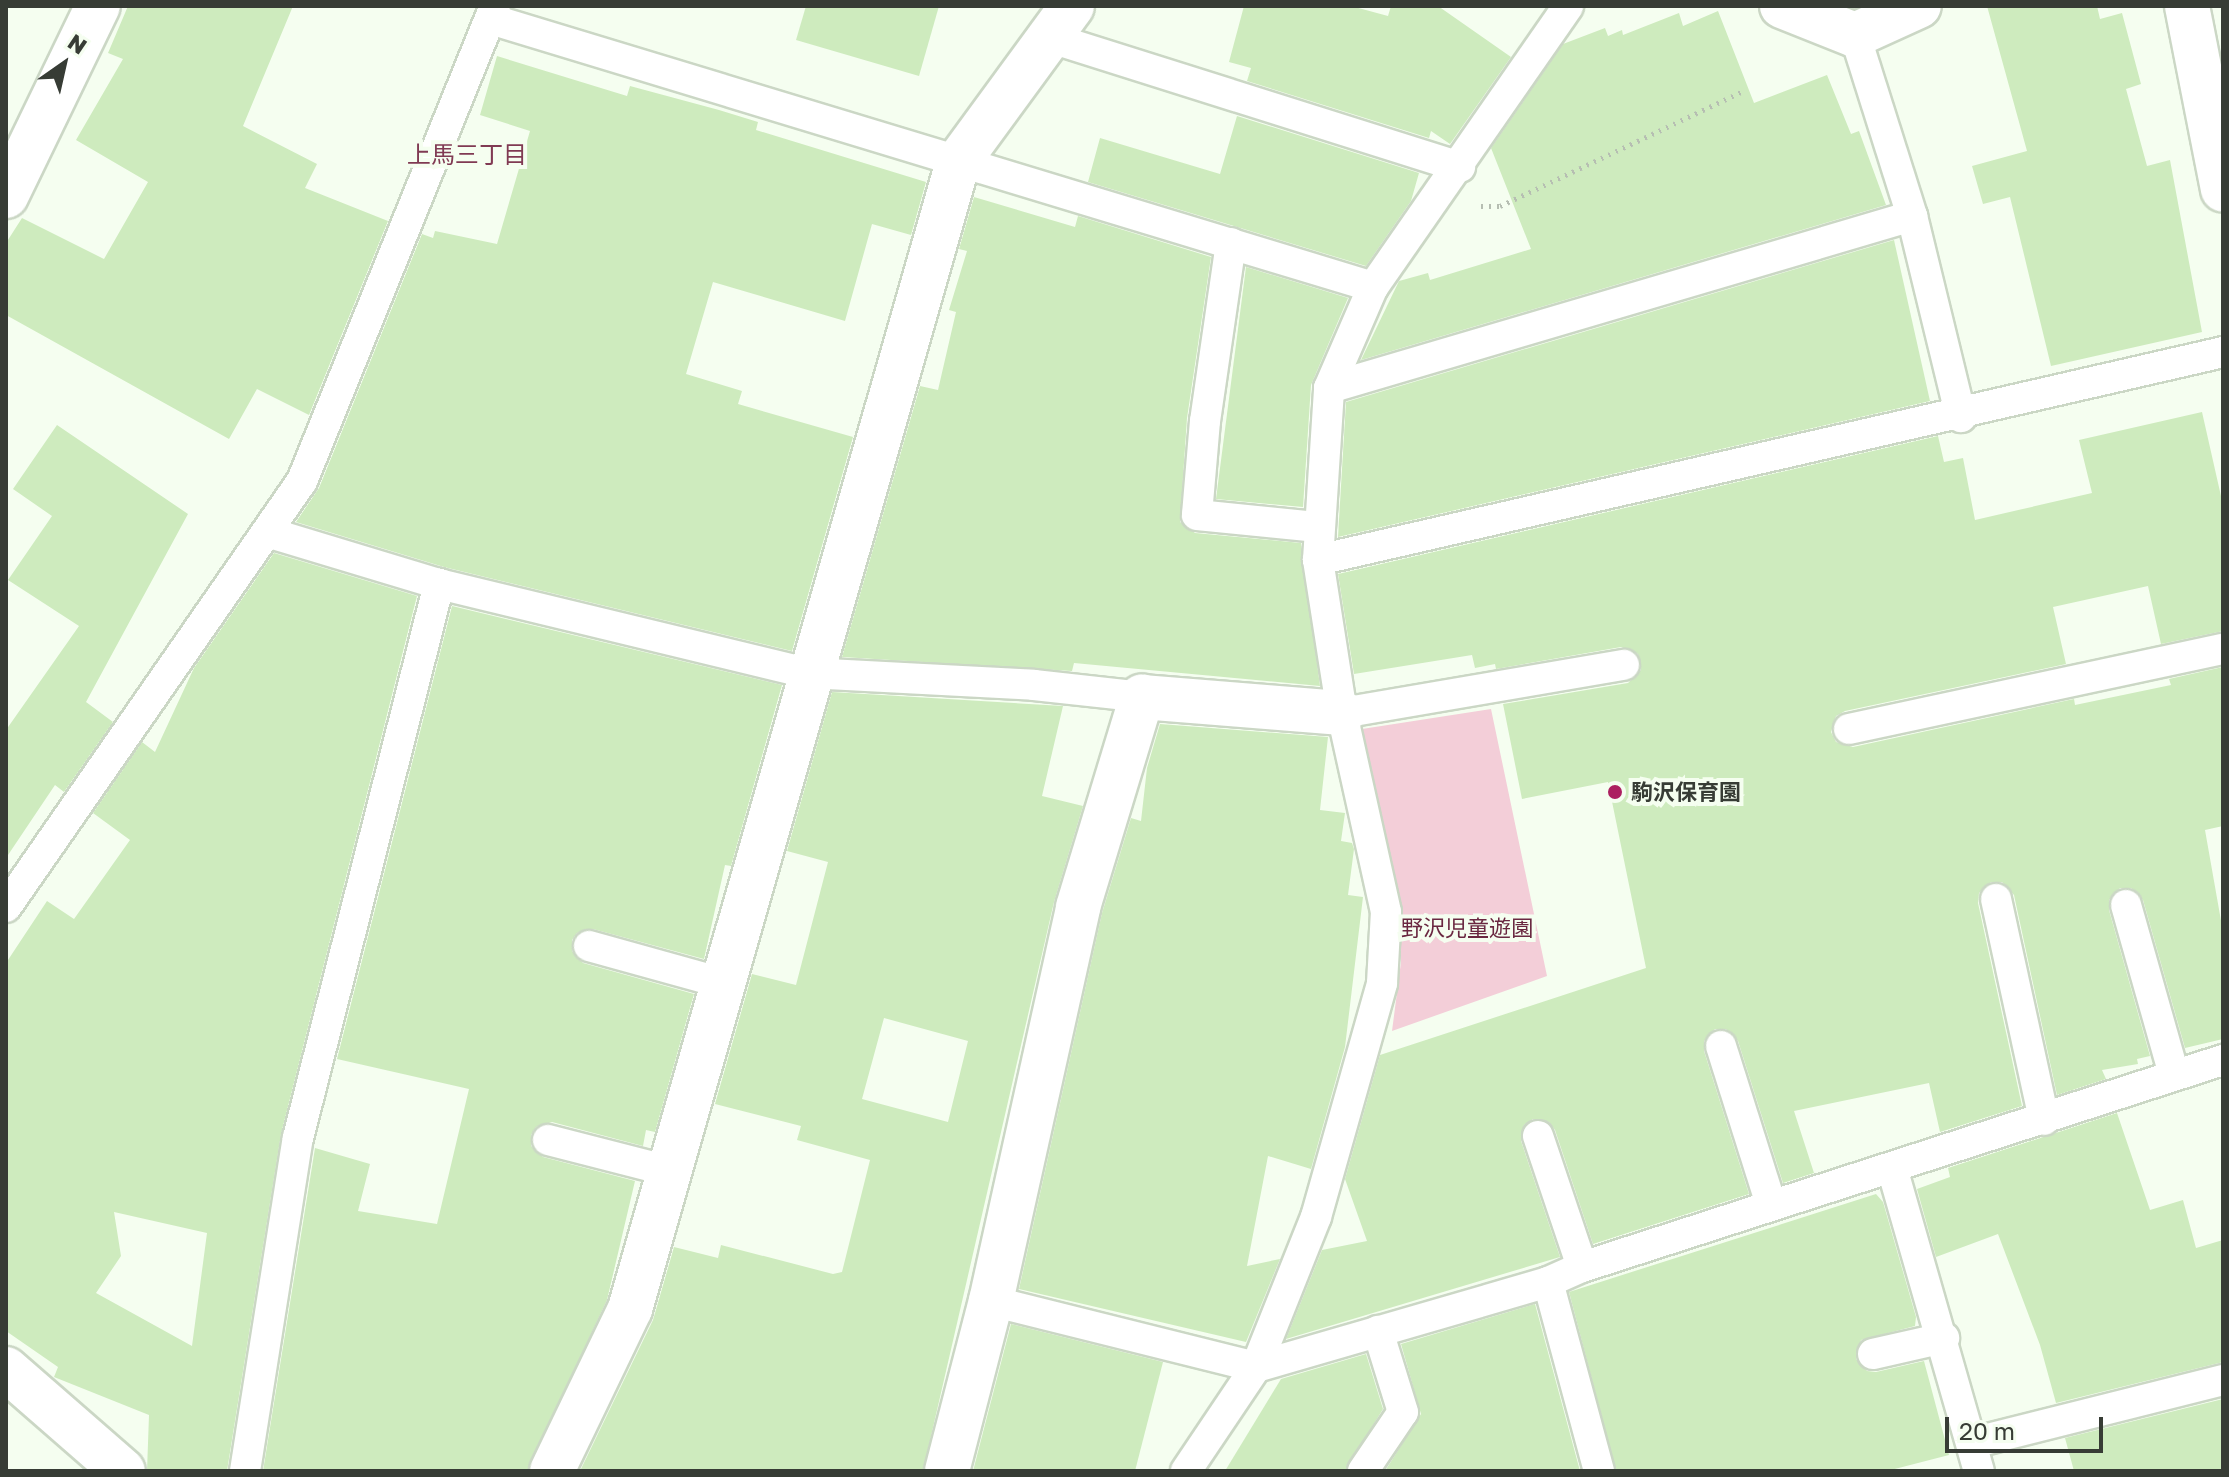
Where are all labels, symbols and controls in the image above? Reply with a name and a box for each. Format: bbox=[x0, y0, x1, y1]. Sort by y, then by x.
north arrow bbox=[24, 24, 104, 104]
text: N bbox=[63, 28, 92, 60]
district label: 上馬三丁目 bbox=[407, 140, 527, 168]
place label: 駒沢保育園 bbox=[1631, 779, 1741, 805]
marker: 駒沢保育園 bbox=[1606, 783, 1624, 801]
park label: 野沢児童遊園 bbox=[1401, 915, 1533, 941]
scale bar bbox=[1949, 1401, 2107, 1451]
text: 20 m bbox=[1959, 1416, 2015, 1445]

